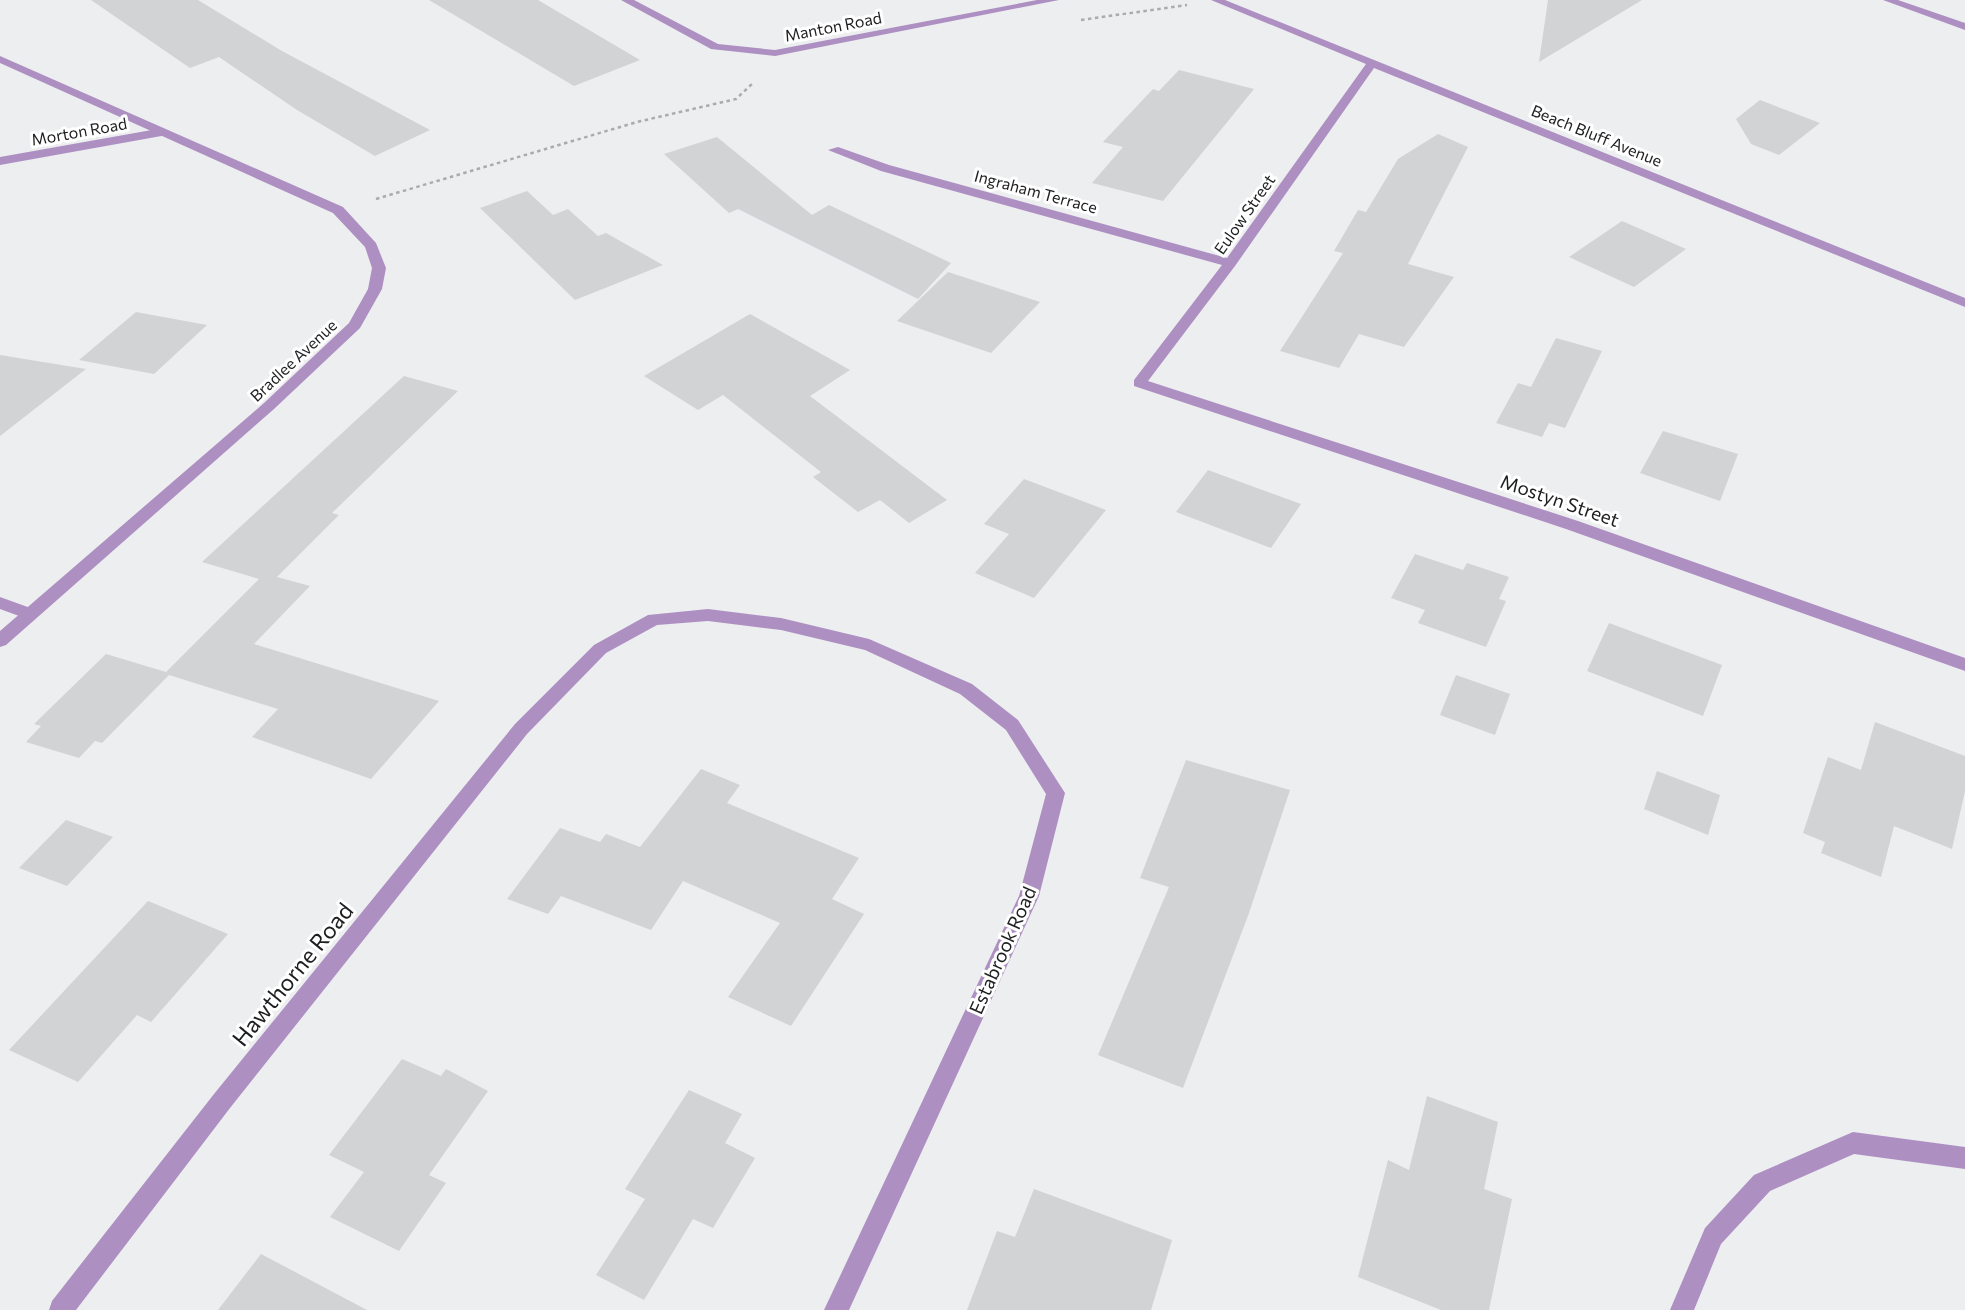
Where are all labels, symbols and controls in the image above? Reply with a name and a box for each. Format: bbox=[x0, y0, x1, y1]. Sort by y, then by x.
street label: Manton Road bbox=[783, 7, 883, 45]
street label: Beach Bluff Avenue bbox=[1529, 100, 1665, 170]
street label: Morton Road bbox=[30, 113, 128, 149]
street label: Ingraham Terrace bbox=[973, 165, 1099, 217]
street label: Eulow Street bbox=[1210, 170, 1279, 257]
street label: Bradlee Avenue bbox=[246, 315, 340, 405]
street label: Mostyn Street bbox=[1498, 469, 1622, 531]
street label: Estabrook Road bbox=[964, 883, 1040, 1017]
street label: Hawthorne Road bbox=[226, 897, 358, 1051]

